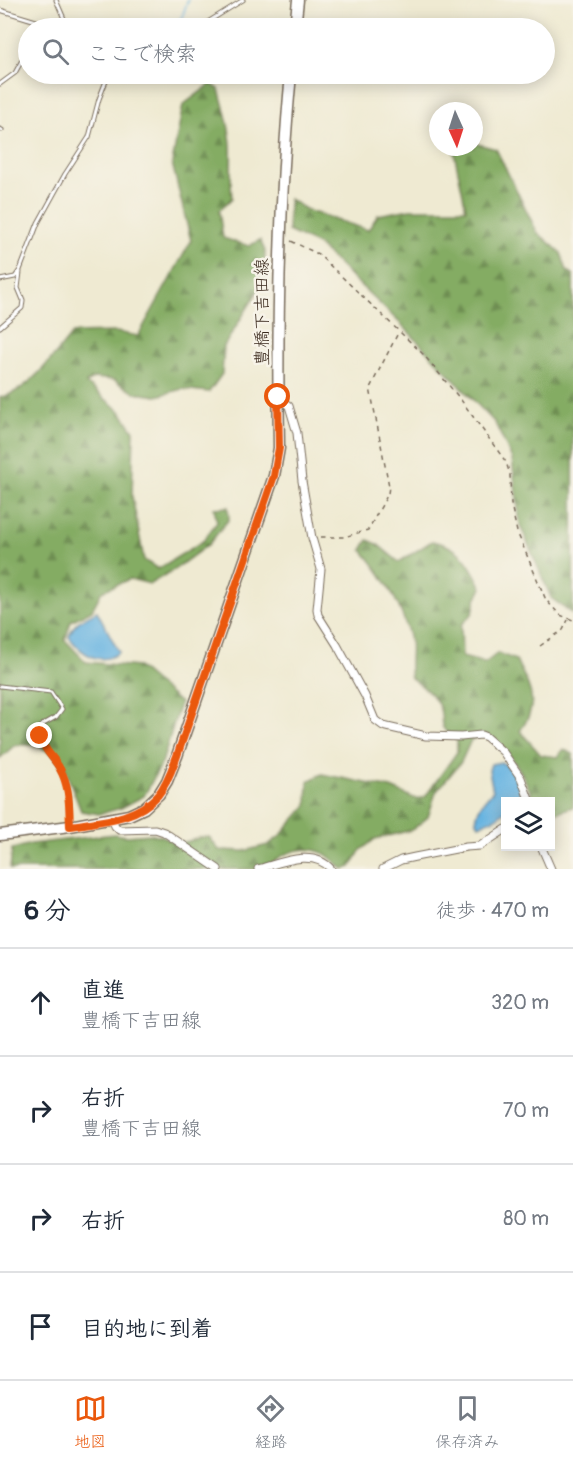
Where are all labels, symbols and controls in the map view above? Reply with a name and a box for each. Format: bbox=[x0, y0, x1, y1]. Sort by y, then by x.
search box bbox=[18, 18, 555, 84]
icon: search bbox=[39, 35, 72, 68]
text: ここで検索 bbox=[87, 40, 197, 68]
north arrow bbox=[429, 102, 483, 156]
street label: 豊橋下吉田線 bbox=[251, 258, 274, 366]
route start bbox=[264, 383, 290, 409]
route end bbox=[26, 722, 52, 748]
map controls bbox=[501, 797, 555, 851]
button: layers bbox=[501, 797, 555, 851]
text: 6 分 bbox=[24, 895, 71, 927]
text: 徒歩 · 470 m bbox=[436, 898, 549, 923]
text: 直進 bbox=[81, 976, 125, 1004]
icon: ahead bbox=[24, 986, 57, 1019]
text: 320 m bbox=[491, 990, 549, 1015]
text: 豊橋下吉田線 bbox=[81, 1008, 201, 1033]
text: 右折 bbox=[81, 1084, 125, 1112]
icon: right bbox=[24, 1094, 57, 1127]
text: 70 m bbox=[503, 1098, 549, 1123]
text: 豊橋下吉田線 bbox=[81, 1116, 201, 1141]
icon: right bbox=[24, 1202, 57, 1235]
text: 80 m bbox=[503, 1206, 549, 1231]
text: 右折 bbox=[81, 1207, 125, 1235]
icon: arrive bbox=[24, 1310, 57, 1343]
text: 目的地に到着 bbox=[81, 1315, 213, 1343]
tab: 地図 bbox=[74, 1392, 107, 1452]
tab: 経路 bbox=[254, 1392, 287, 1452]
tab: 保存済み bbox=[435, 1392, 499, 1452]

